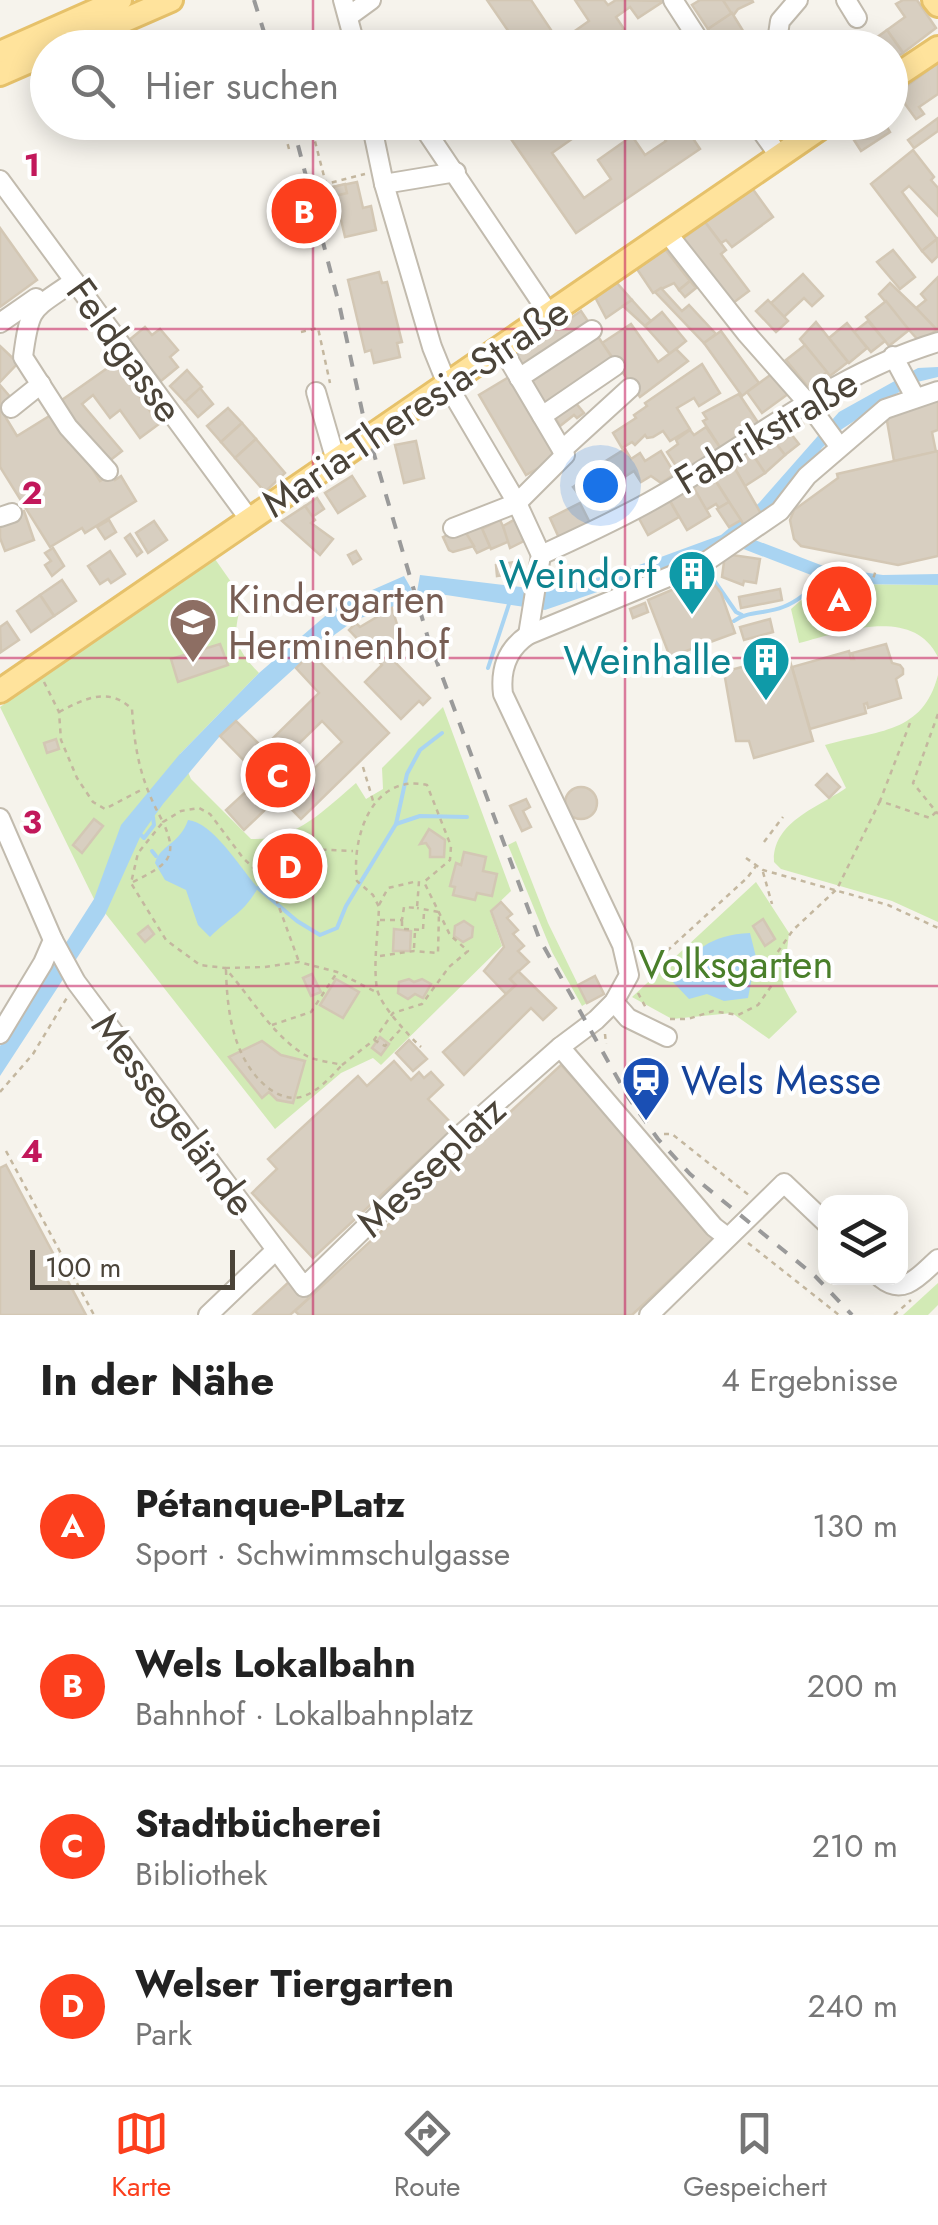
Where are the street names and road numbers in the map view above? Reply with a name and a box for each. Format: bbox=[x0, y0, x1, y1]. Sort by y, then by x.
street label: Feldgasse bbox=[53, 266, 197, 434]
street label: Maria-Theresia-Straße bbox=[250, 283, 580, 531]
street label: Fabrikstraße bbox=[663, 353, 869, 509]
street label: Messegelände bbox=[78, 1000, 270, 1228]
street label: Messeplatz bbox=[344, 1082, 518, 1250]

